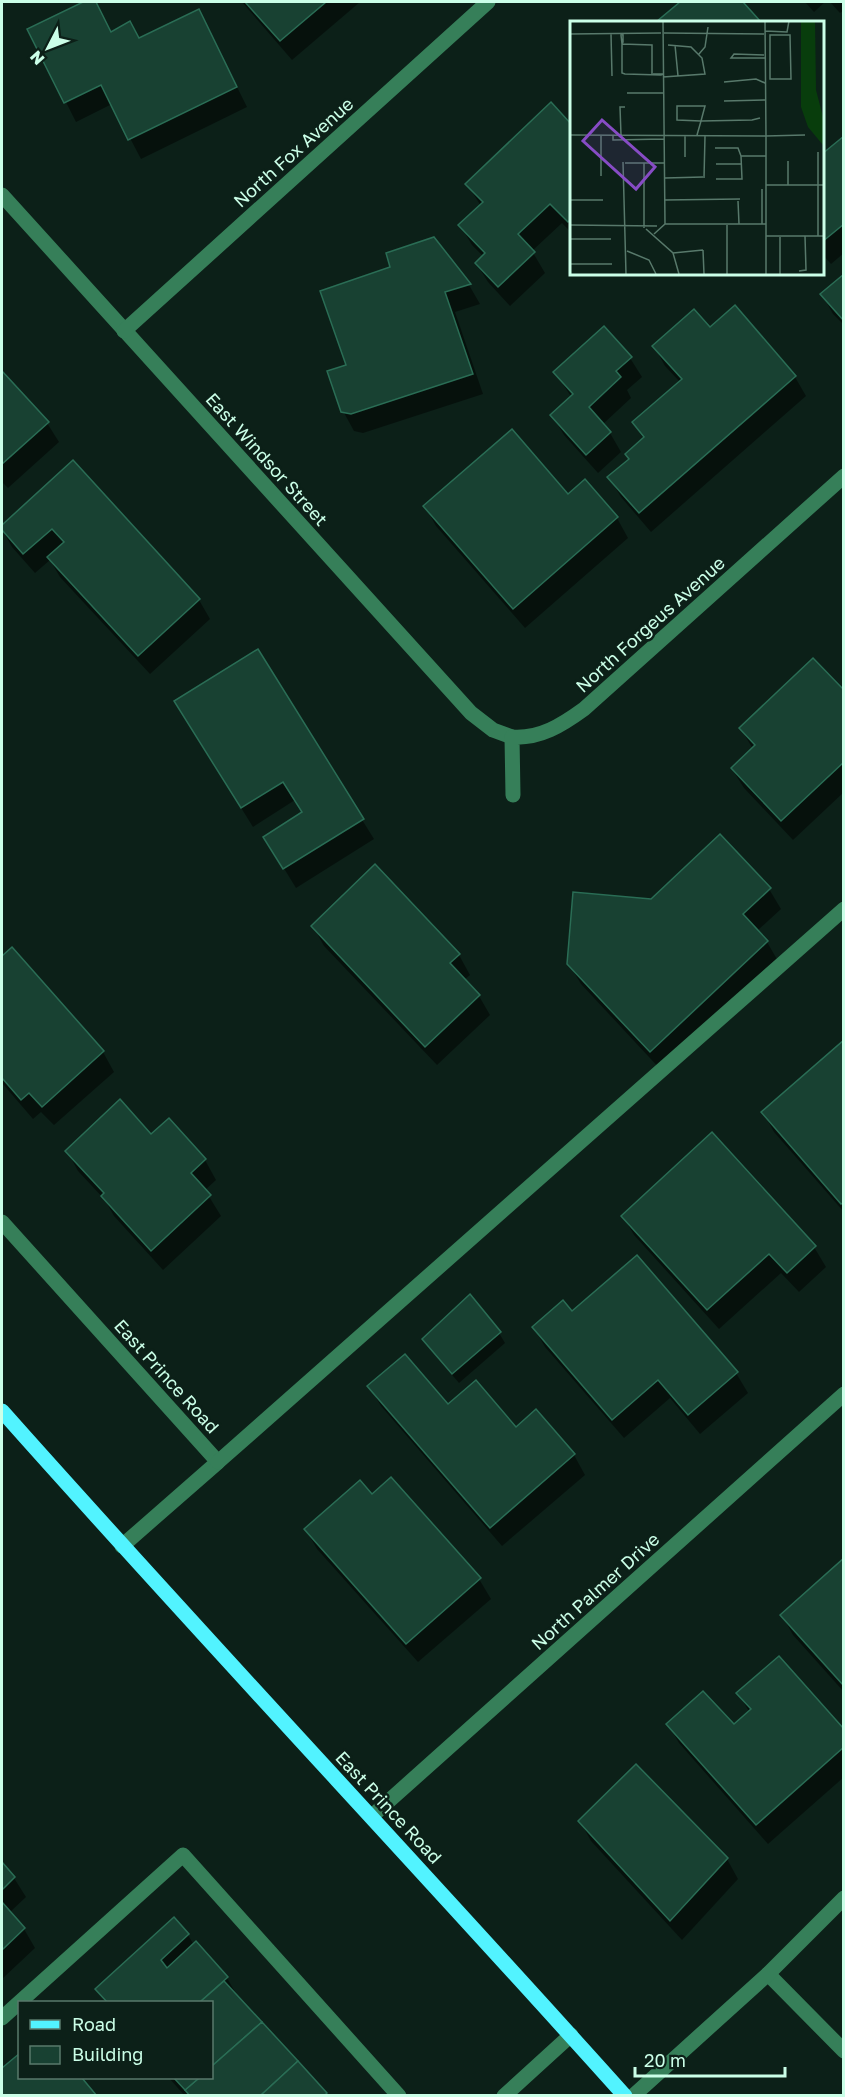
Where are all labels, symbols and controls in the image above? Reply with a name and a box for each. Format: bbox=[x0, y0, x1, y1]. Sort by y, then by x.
north arrow bbox=[18, 18, 78, 78]
inset map bbox=[570, 21, 824, 274]
text: N bbox=[25, 47, 48, 69]
street label: North Fox Avenue bbox=[229, 92, 357, 212]
street label: East Windsor Street bbox=[201, 388, 333, 530]
street label: North Forgeus Avenue bbox=[571, 551, 729, 697]
street label: East Prince Road bbox=[110, 1314, 224, 1438]
street label: North Palmer Drive bbox=[526, 1528, 664, 1654]
street label: East Prince Road bbox=[331, 1746, 447, 1868]
legend bbox=[18, 2001, 213, 2079]
text: Road bbox=[72, 2013, 116, 2035]
scale bar bbox=[635, 2040, 785, 2078]
text: Building bbox=[72, 2043, 143, 2065]
text: 20 m bbox=[644, 2049, 686, 2071]

